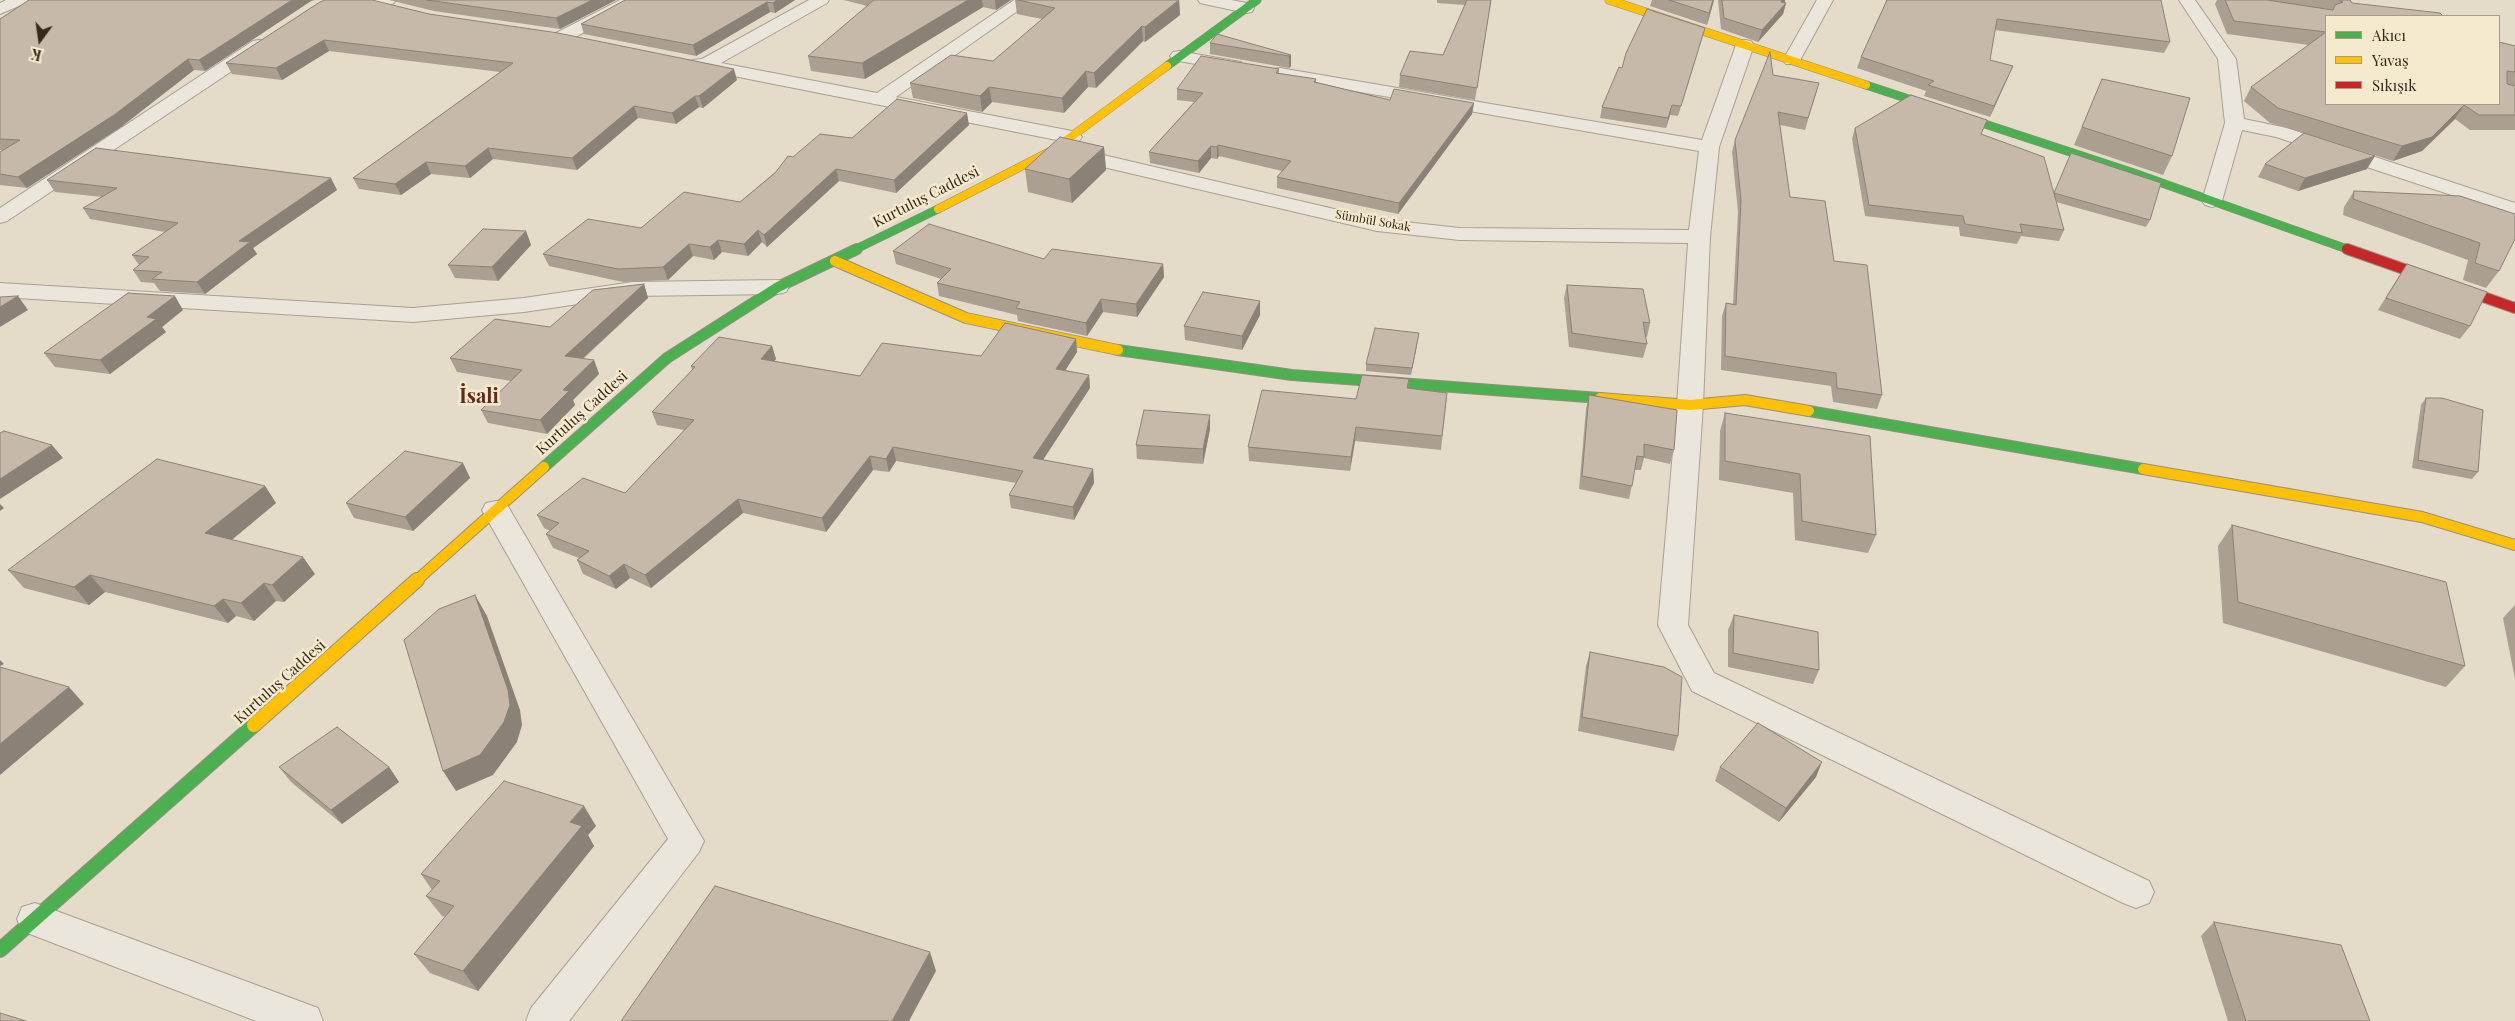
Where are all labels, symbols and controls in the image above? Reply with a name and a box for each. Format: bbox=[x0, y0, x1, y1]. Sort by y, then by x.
north arrow bbox=[15, 15, 65, 65]
legend bbox=[2325, 15, 2500, 105]
text: Akıcı bbox=[2372, 25, 2406, 45]
text: K bbox=[29, 45, 43, 65]
text: Yavaş bbox=[2372, 50, 2409, 70]
text: Sıkışık bbox=[2372, 75, 2417, 95]
street label: Kurtuluş Caddesi bbox=[870, 163, 982, 231]
street label: Sümbül Sokak bbox=[1334, 207, 1412, 235]
street label: Kurtuluş Caddesi bbox=[533, 367, 631, 459]
district label: İsali bbox=[459, 385, 499, 409]
street label: Kurtuluş Caddesi bbox=[231, 636, 329, 728]

